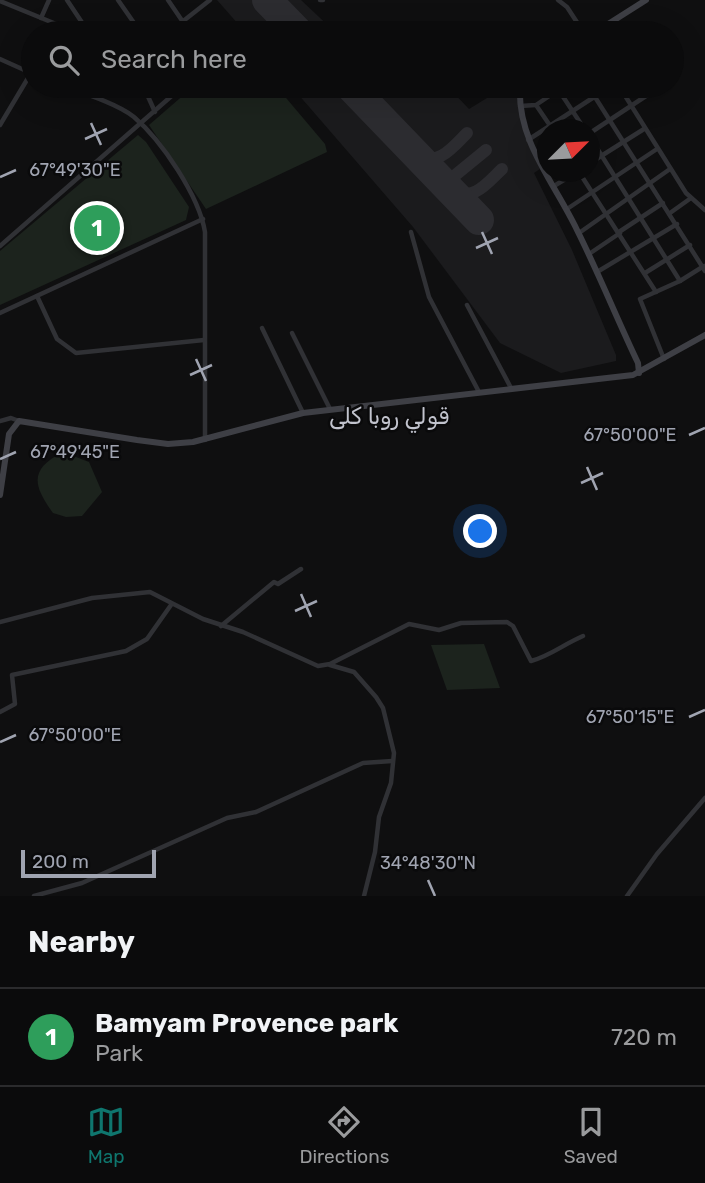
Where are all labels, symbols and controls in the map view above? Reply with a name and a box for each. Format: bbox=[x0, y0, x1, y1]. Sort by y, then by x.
search box bbox=[21, 21, 684, 98]
icon: search bbox=[45, 41, 83, 79]
text: Search here bbox=[101, 44, 247, 75]
north arrow bbox=[537, 119, 600, 182]
text: 67°49'30"E bbox=[29, 159, 121, 181]
pin: 1 bbox=[74, 202, 120, 254]
district label: قولي روبا کلی bbox=[329, 402, 449, 433]
text: 67°50'00"E bbox=[583, 424, 677, 446]
text: 67°49'45"E bbox=[30, 441, 120, 463]
your location bbox=[463, 514, 497, 548]
text: 67°50'15"E bbox=[586, 706, 674, 728]
text: 67°50'00"E bbox=[28, 724, 122, 746]
scale bar bbox=[21, 847, 156, 879]
text: 200 m bbox=[32, 850, 89, 873]
text: 34°48'30"N bbox=[380, 852, 476, 874]
text: Nearby bbox=[28, 924, 135, 960]
text: Bamyam Provence park bbox=[95, 1008, 398, 1039]
text: 1 bbox=[45, 1023, 57, 1051]
text: 720 m bbox=[611, 1023, 677, 1051]
text: Park bbox=[95, 1039, 143, 1067]
tab: Map bbox=[87, 1103, 125, 1168]
tab: Directions bbox=[299, 1103, 389, 1168]
tab: Saved bbox=[564, 1103, 618, 1168]

